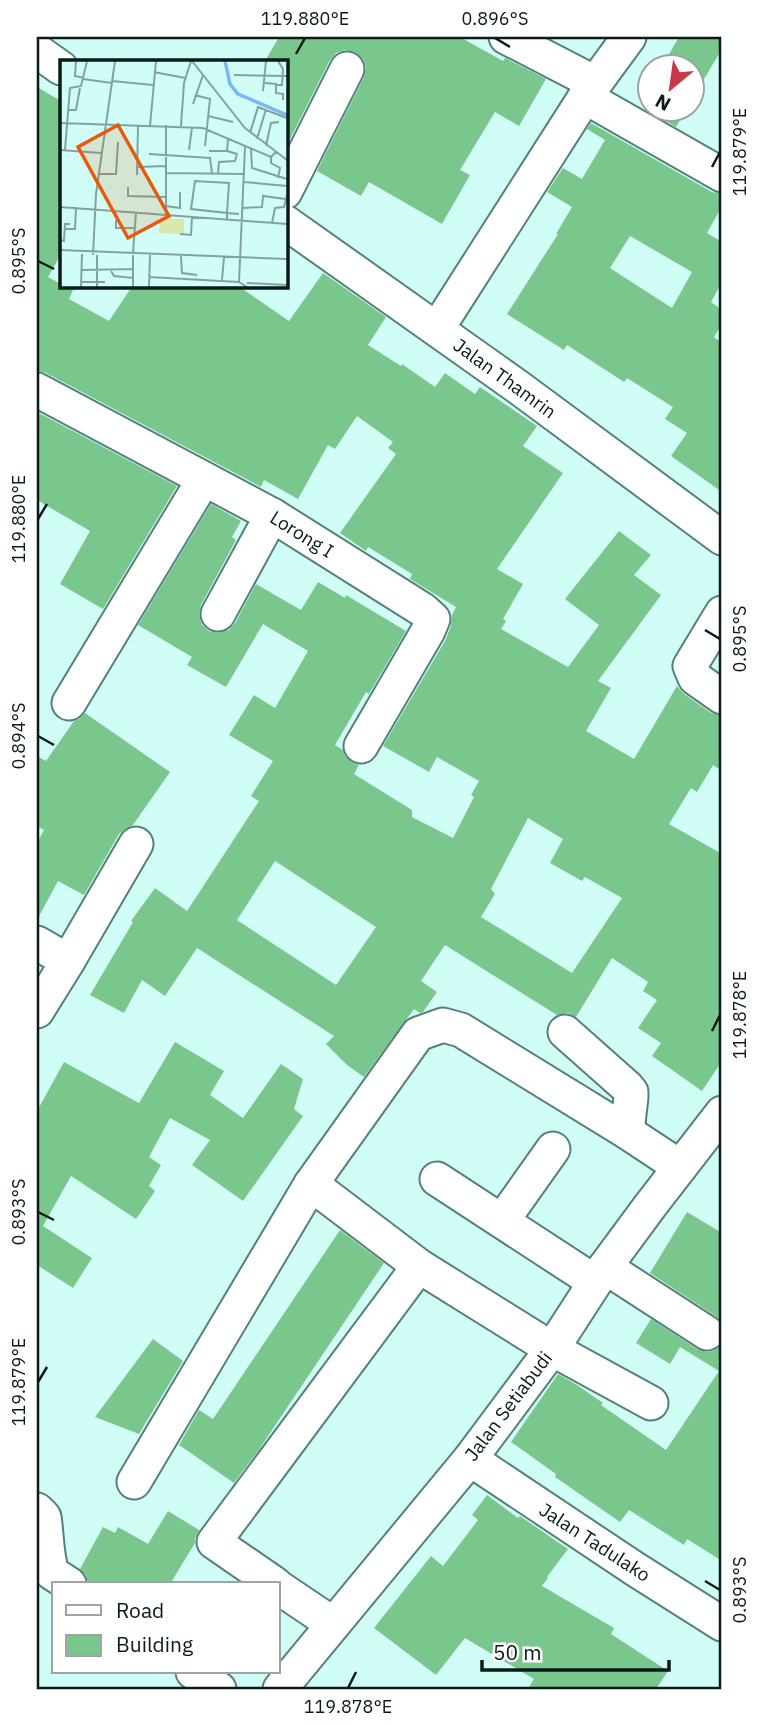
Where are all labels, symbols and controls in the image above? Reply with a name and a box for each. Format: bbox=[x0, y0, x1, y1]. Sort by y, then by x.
text: 119.880°E bbox=[261, 7, 349, 30]
text: 0.896°S bbox=[462, 7, 528, 30]
north arrow bbox=[636, 52, 706, 122]
inset map bbox=[60, 60, 287, 287]
text: N bbox=[651, 89, 675, 117]
text: 119.879°E bbox=[728, 108, 751, 196]
text: 0.895°S bbox=[7, 228, 30, 294]
street label: Jalan Thamrin bbox=[449, 333, 561, 423]
text: 119.880°E bbox=[7, 475, 30, 563]
street label: Lorong I bbox=[266, 505, 338, 563]
text: 0.895°S bbox=[728, 606, 751, 672]
text: 0.894°S bbox=[7, 703, 30, 769]
text: 119.878°E bbox=[728, 971, 751, 1059]
text: 0.893°S bbox=[7, 1179, 30, 1245]
text: 119.879°E bbox=[7, 1338, 30, 1426]
street label: Jalan Setiabudi bbox=[459, 1346, 557, 1466]
street label: Jalan Tadulako bbox=[535, 1497, 655, 1587]
text: 0.893°S bbox=[728, 1557, 751, 1623]
legend bbox=[52, 1582, 280, 1674]
text: Road bbox=[116, 1596, 164, 1624]
scale bar bbox=[482, 1628, 670, 1672]
text: Building bbox=[116, 1630, 193, 1658]
text: 50 m bbox=[493, 1638, 542, 1666]
text: 119.878°E bbox=[304, 1695, 392, 1718]

